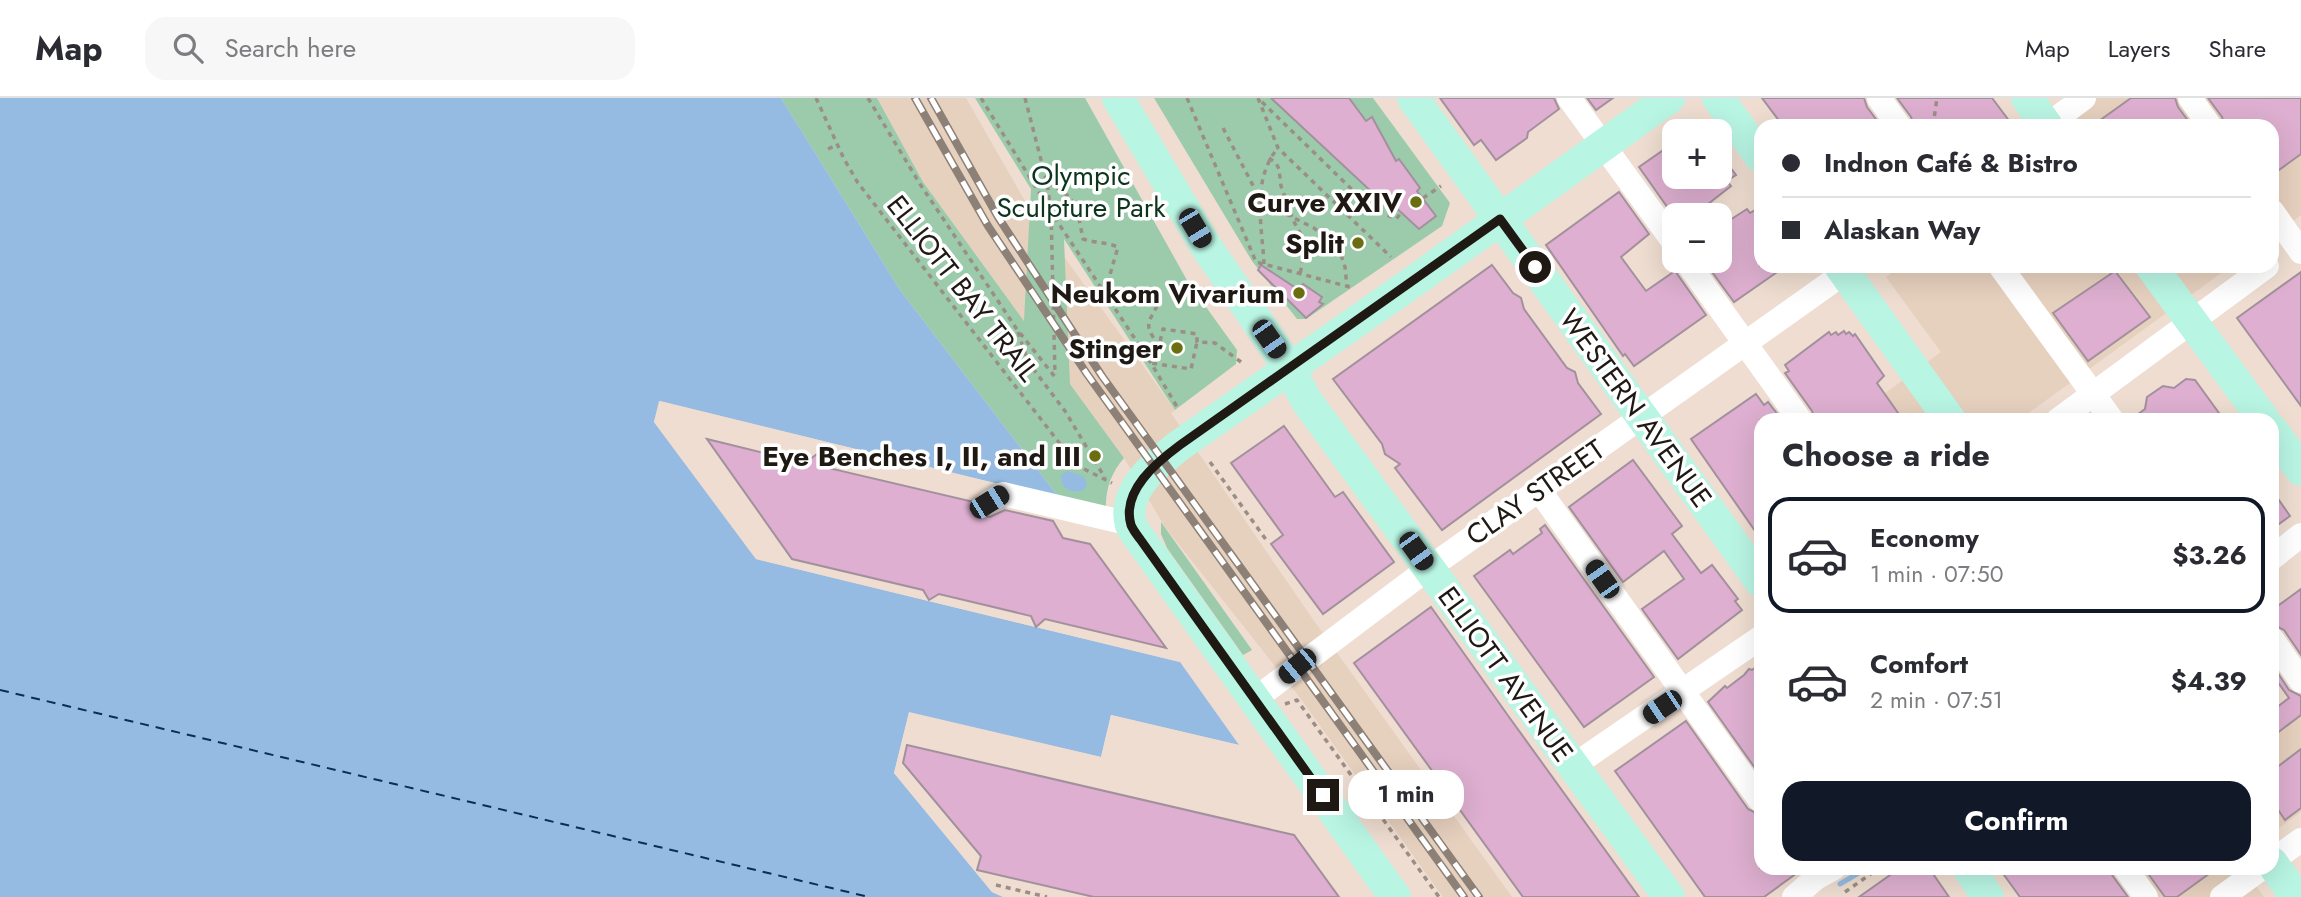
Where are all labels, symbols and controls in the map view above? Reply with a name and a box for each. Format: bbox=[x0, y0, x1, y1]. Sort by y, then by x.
search box bbox=[145, 17, 635, 80]
text: Map bbox=[35, 25, 103, 72]
icon: search bbox=[169, 29, 207, 67]
text: Search here bbox=[225, 29, 356, 67]
text: Map bbox=[2025, 31, 2070, 66]
text: Layers bbox=[2108, 31, 2170, 66]
text: Share bbox=[2208, 31, 2266, 66]
map controls bbox=[1662, 119, 1732, 273]
button: + bbox=[1662, 119, 1732, 189]
text: Indnon Café & Bistro bbox=[1824, 144, 2078, 182]
park label: Olympic Sculpture Park bbox=[996, 155, 1166, 228]
place label: Curve XXIV bbox=[1247, 182, 1402, 223]
street label: ELLIOTT BAY TRAIL bbox=[877, 186, 1049, 390]
marker: Curve XXIV bbox=[1408, 194, 1424, 210]
button: − bbox=[1662, 203, 1732, 273]
car bbox=[1176, 205, 1215, 251]
text: Alaskan Way bbox=[1824, 211, 1980, 249]
place label: Split bbox=[1285, 223, 1344, 264]
marker: Split bbox=[1350, 235, 1366, 251]
route start bbox=[1519, 251, 1551, 283]
place label: Neukom Vivarium bbox=[1051, 273, 1285, 314]
marker: Neukom Vivarium bbox=[1291, 285, 1307, 301]
street label: WESTERN AVENUE bbox=[1549, 300, 1722, 516]
car bbox=[1249, 316, 1290, 362]
place label: Stinger bbox=[1068, 328, 1163, 369]
marker: Stinger bbox=[1169, 340, 1185, 356]
street label: CLAY STREET bbox=[1458, 429, 1613, 555]
text: Choose a ride bbox=[1782, 432, 1990, 478]
place label: Eye Benches I, II, and III bbox=[762, 436, 1081, 477]
marker: Eye Benches I, II, and III bbox=[1087, 448, 1103, 464]
car bbox=[966, 482, 1013, 522]
text: Economy bbox=[1870, 519, 1979, 557]
icon: car bbox=[1786, 524, 1849, 587]
car bbox=[1396, 528, 1437, 574]
text: $3.26 bbox=[2172, 536, 2247, 574]
car bbox=[1582, 556, 1623, 602]
text: 1 min · 07:50 bbox=[1870, 557, 2004, 591]
street label: ELLIOTT AVENUE bbox=[1428, 578, 1583, 771]
car bbox=[1275, 644, 1320, 688]
text: Comfort bbox=[1870, 645, 1968, 683]
icon: car bbox=[1786, 650, 1849, 713]
text: $4.39 bbox=[2171, 662, 2247, 700]
text: 2 min · 07:51 bbox=[1870, 683, 2003, 717]
car bbox=[1639, 687, 1686, 727]
callout: 1 min bbox=[1348, 770, 1463, 820]
text: 1 min bbox=[1377, 777, 1435, 811]
route end bbox=[1307, 779, 1339, 811]
button: Confirm bbox=[1782, 781, 2251, 861]

